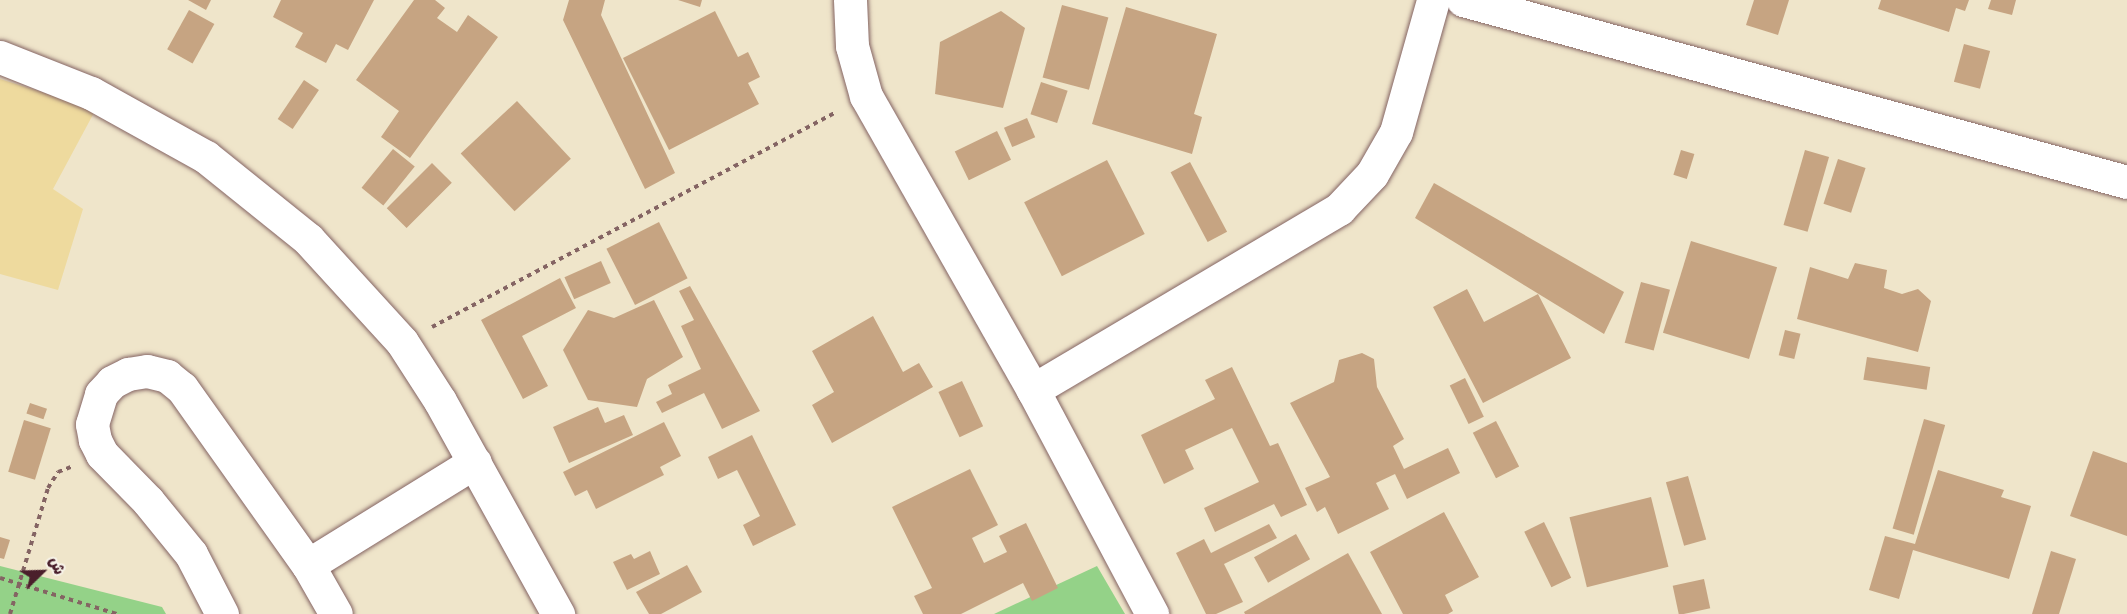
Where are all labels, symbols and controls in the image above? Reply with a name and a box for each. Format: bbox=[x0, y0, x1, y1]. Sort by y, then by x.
north arrow bbox=[12, 542, 72, 602]
text: ش bbox=[44, 552, 73, 578]

